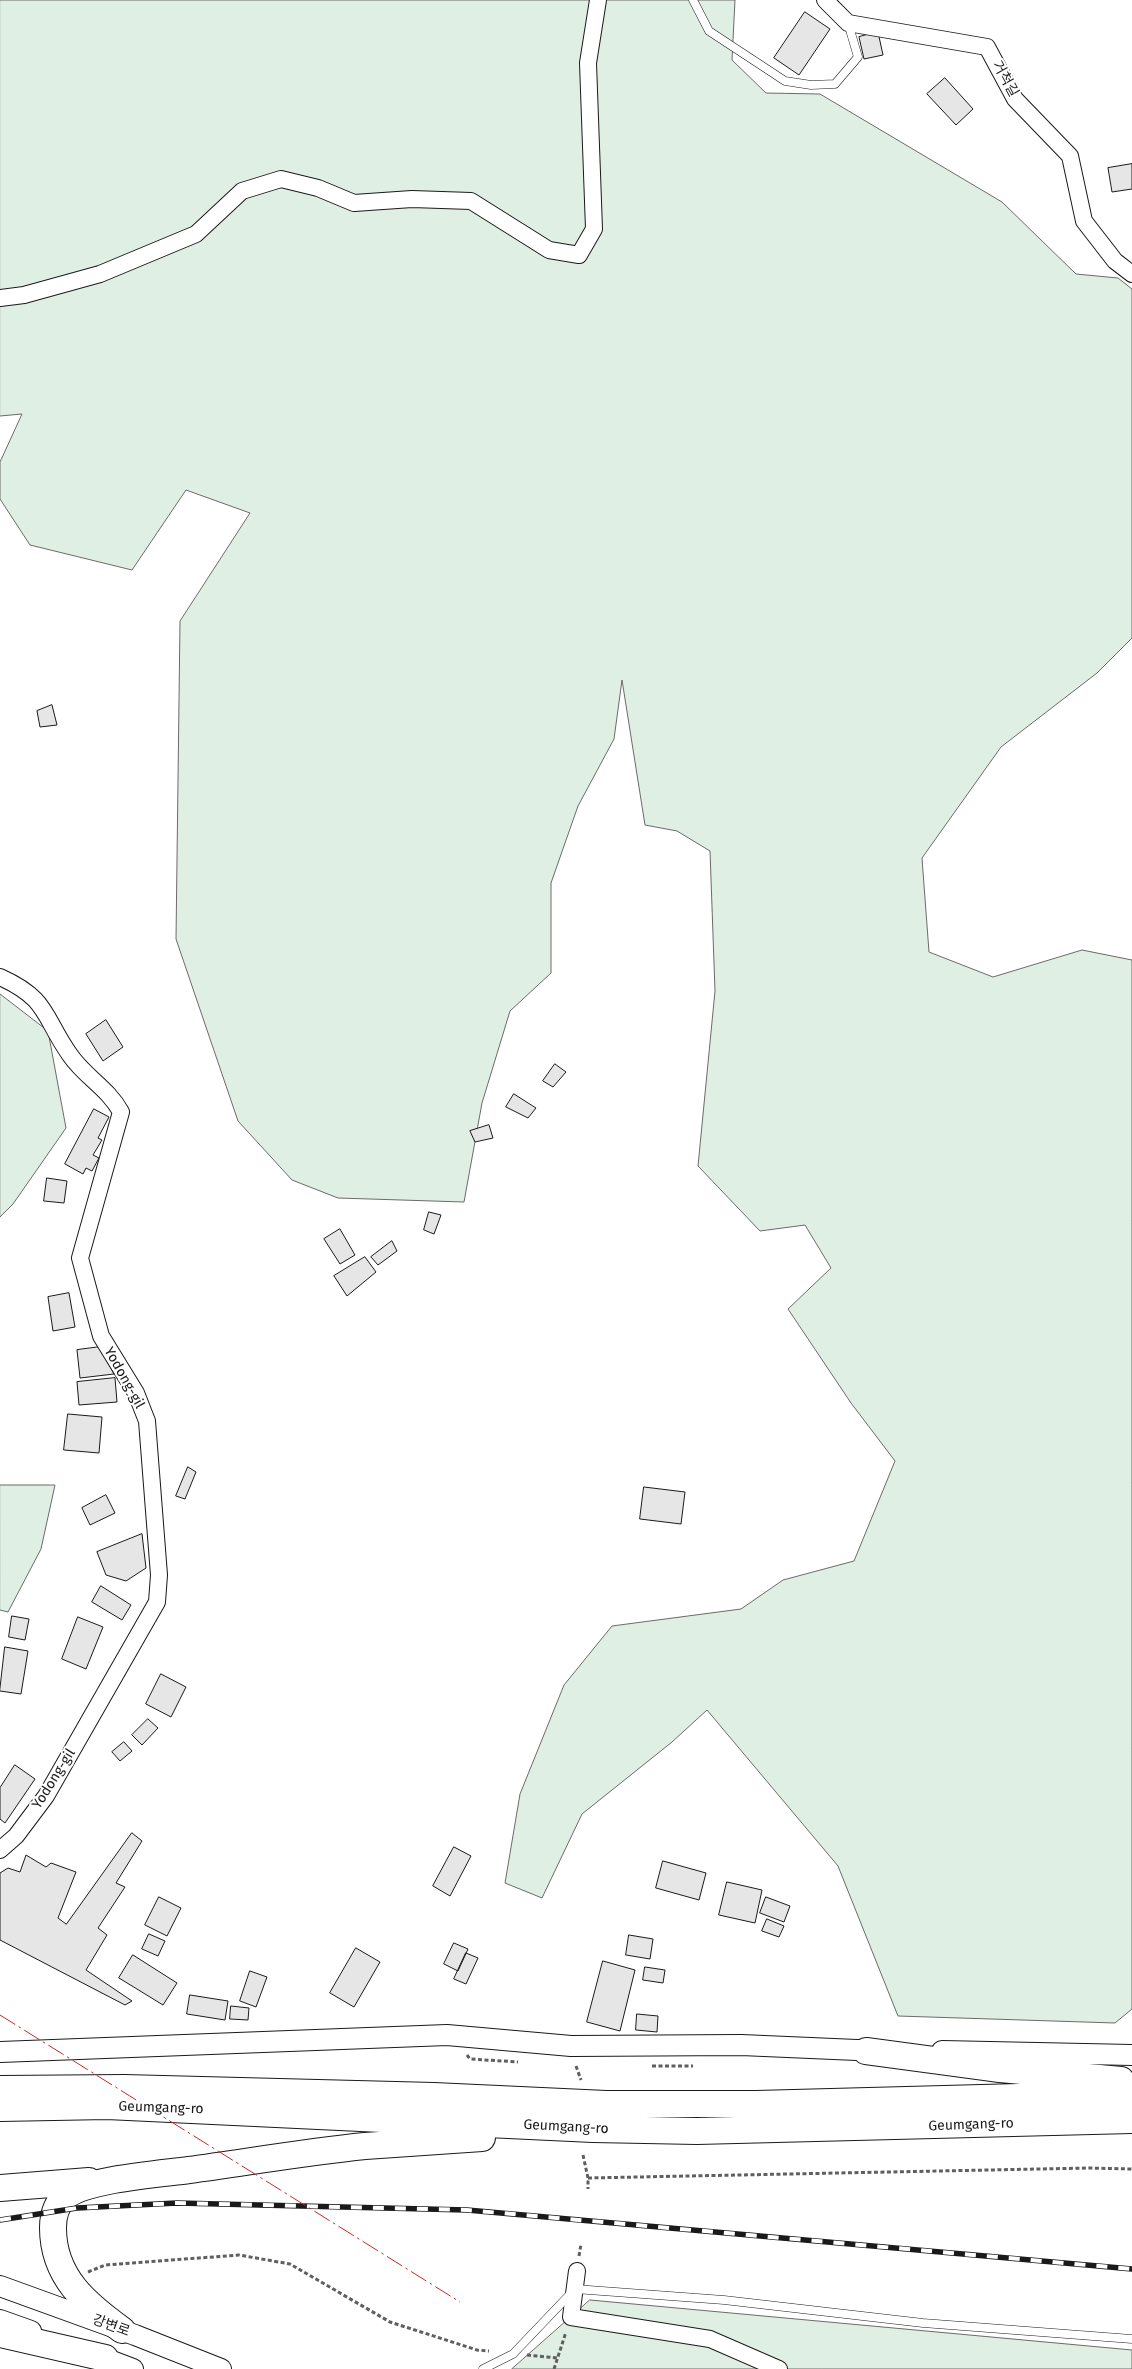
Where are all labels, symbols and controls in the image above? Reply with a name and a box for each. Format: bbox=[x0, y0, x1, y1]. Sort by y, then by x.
street label: 거척길 bbox=[988, 58, 1022, 100]
street label: Yodong-gil bbox=[100, 1344, 148, 1412]
street label: Yodong-gil bbox=[29, 1746, 79, 1812]
street label: Geumgang-ro bbox=[118, 2098, 204, 2118]
street label: Geumgang-ro bbox=[928, 2115, 1014, 2135]
street label: Geumgang-ro bbox=[523, 2116, 609, 2138]
street label: 강변로 bbox=[90, 2311, 132, 2341]

